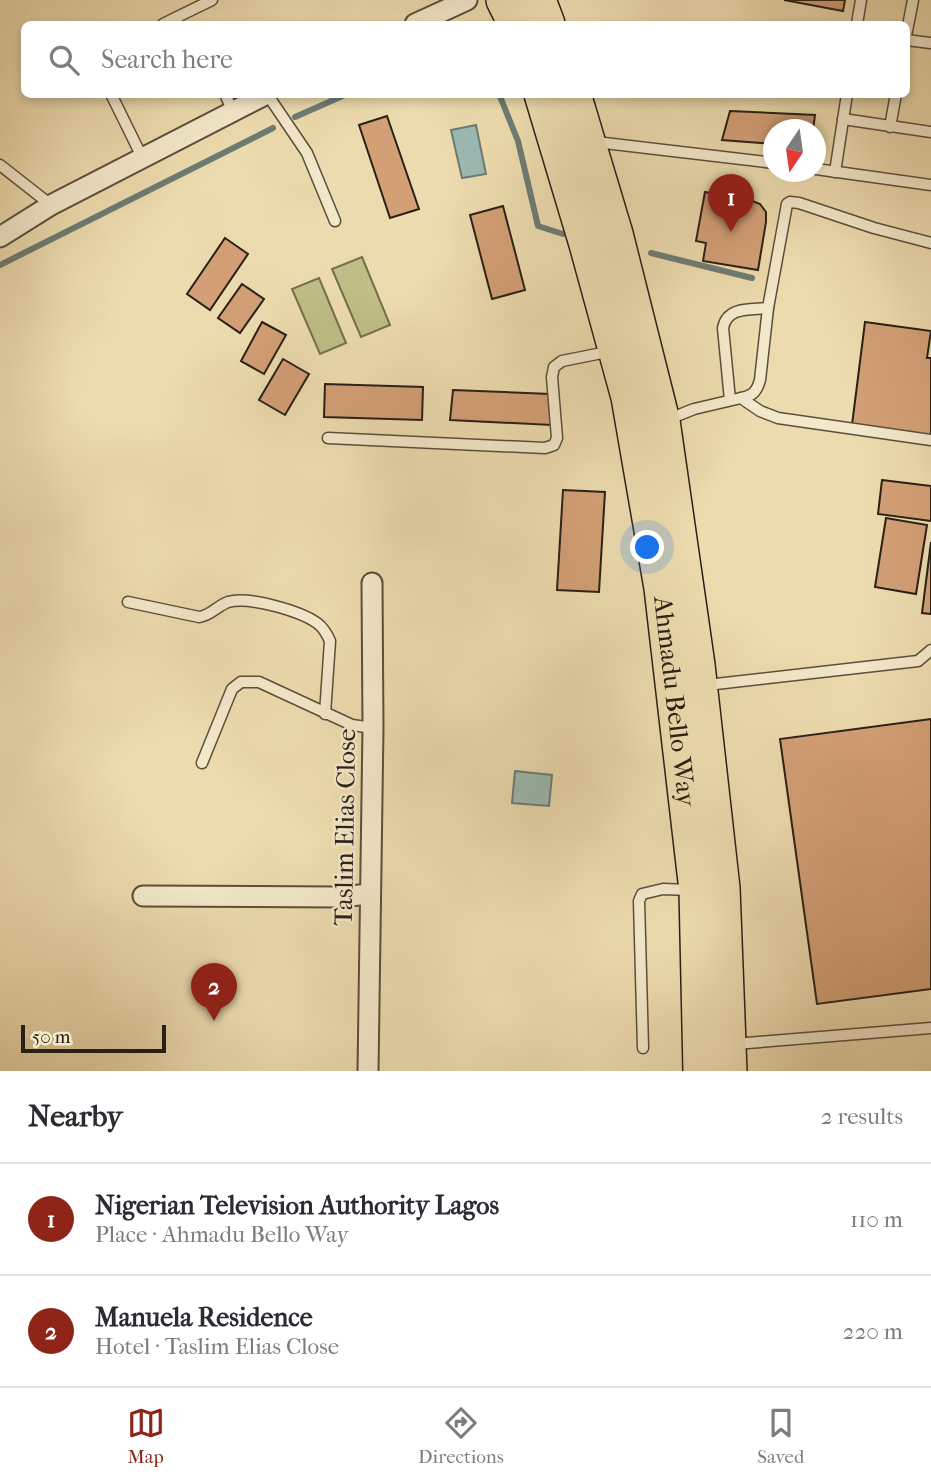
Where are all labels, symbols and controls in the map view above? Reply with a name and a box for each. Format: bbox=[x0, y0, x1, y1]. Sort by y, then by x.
search box bbox=[21, 21, 910, 98]
icon: search bbox=[45, 41, 83, 79]
text: Search here bbox=[101, 44, 233, 75]
north arrow bbox=[763, 119, 826, 182]
pin: 1 bbox=[708, 174, 754, 232]
your location bbox=[630, 530, 664, 564]
street label: Ahmadu Bello Way bbox=[647, 593, 703, 809]
street label: Taslim Elias Close bbox=[328, 728, 362, 926]
pin: 2 bbox=[191, 963, 237, 1021]
scale bar bbox=[21, 1022, 166, 1054]
text: 50 m bbox=[32, 1026, 71, 1048]
text: Nearby bbox=[28, 1099, 123, 1134]
text: 2 results bbox=[821, 1103, 903, 1130]
text: Nigerian Television Authority Lagos bbox=[95, 1190, 499, 1221]
text: 1 bbox=[47, 1206, 55, 1233]
text: 110 m bbox=[850, 1206, 903, 1233]
text: Place · Ahmadu Bello Way bbox=[95, 1221, 349, 1248]
text: Manuela Residence bbox=[95, 1302, 313, 1333]
text: 2 bbox=[45, 1318, 57, 1345]
text: 220 m bbox=[843, 1318, 903, 1345]
text: Hotel · Taslim Elias Close bbox=[95, 1333, 339, 1360]
tab: Map bbox=[127, 1404, 165, 1468]
tab: Directions bbox=[418, 1404, 504, 1468]
tab: Saved bbox=[757, 1404, 804, 1468]

